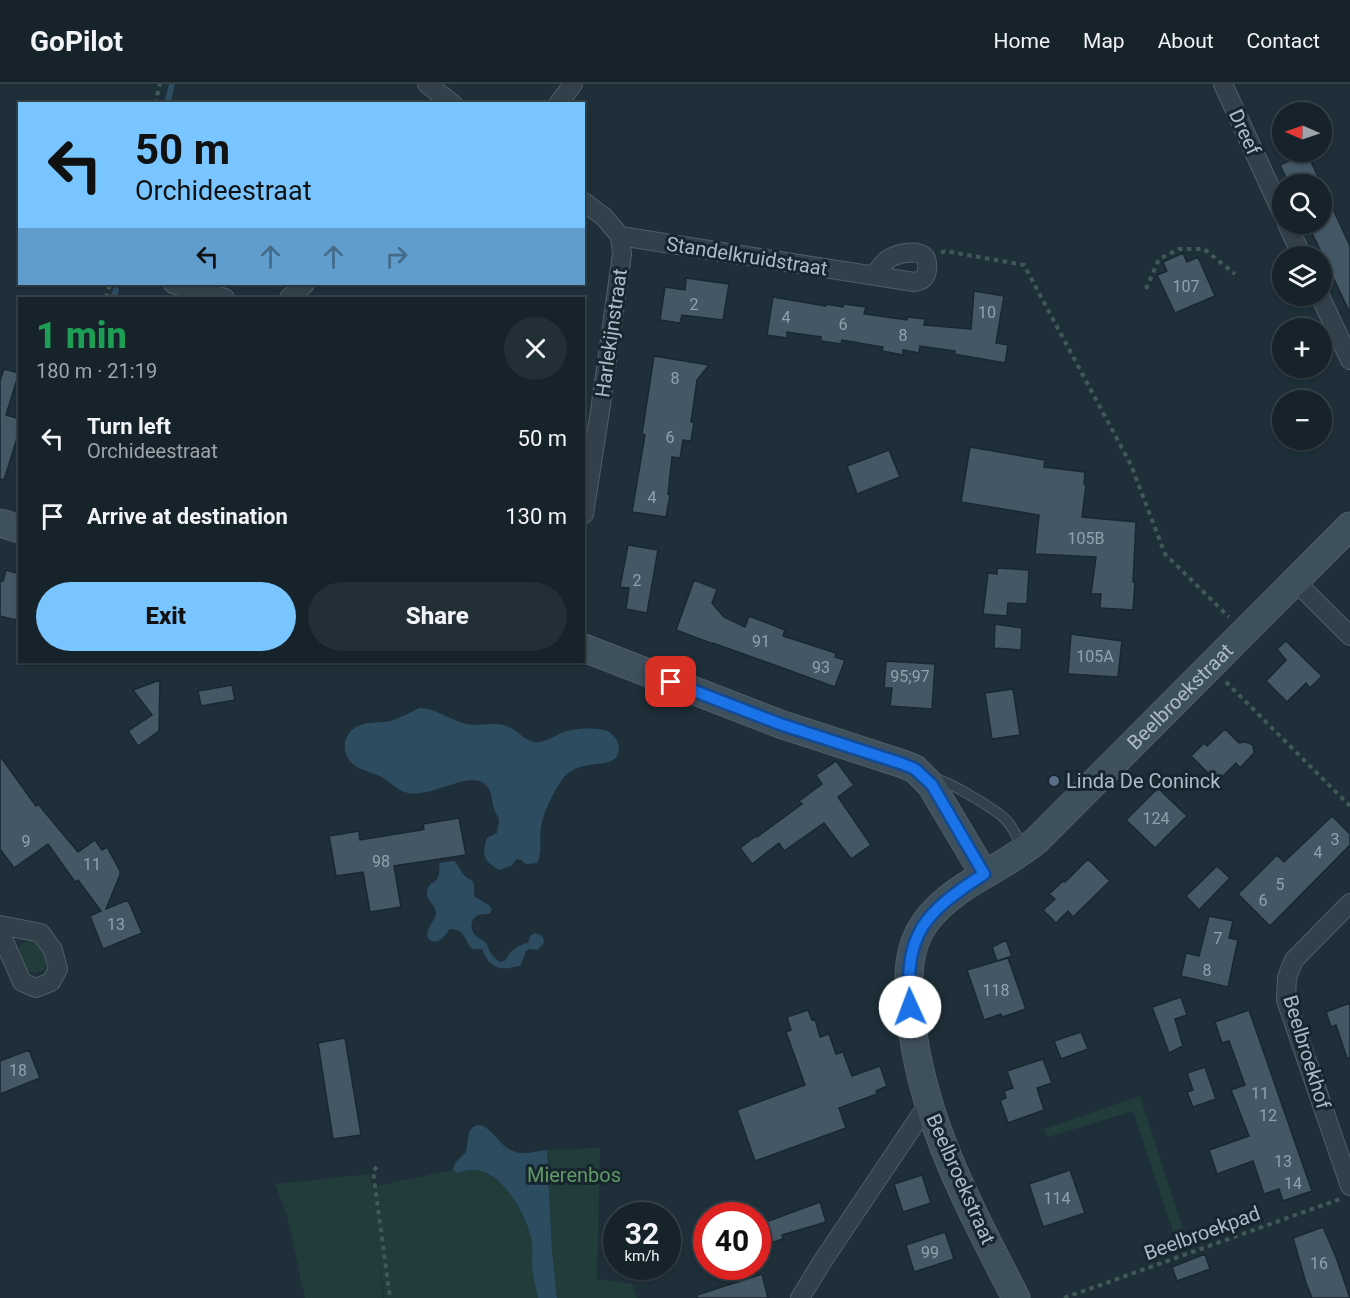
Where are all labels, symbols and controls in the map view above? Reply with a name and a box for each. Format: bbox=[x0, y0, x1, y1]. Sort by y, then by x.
text: GoPilot bbox=[30, 25, 123, 58]
text: Home bbox=[994, 29, 1050, 53]
text: Map bbox=[1083, 29, 1125, 53]
text: About bbox=[1158, 29, 1214, 53]
text: Contact bbox=[1247, 29, 1320, 53]
north arrow bbox=[1272, 102, 1332, 162]
map controls bbox=[1272, 102, 1332, 450]
street label: Dreef bbox=[1224, 105, 1266, 159]
text: 50 m bbox=[135, 125, 230, 174]
icon: left bbox=[36, 126, 114, 204]
button: search bbox=[1272, 174, 1332, 234]
text: Orchideestraat bbox=[135, 175, 312, 207]
street label: Standelkruidstraat bbox=[665, 231, 829, 281]
icon: left bbox=[191, 240, 224, 273]
icon: ahead bbox=[254, 240, 287, 273]
icon: ahead bbox=[317, 240, 350, 273]
icon: right bbox=[380, 240, 413, 273]
button: layers bbox=[1272, 246, 1332, 306]
street label: Harlekijnstraat bbox=[590, 267, 632, 399]
house number: 107 bbox=[1173, 277, 1199, 296]
house number: 2 bbox=[690, 295, 699, 314]
house number: 10 bbox=[978, 303, 996, 322]
house number: 4 bbox=[782, 308, 791, 327]
text: 1 min bbox=[36, 315, 127, 357]
house number: 6 bbox=[839, 315, 848, 334]
button: close bbox=[504, 317, 567, 380]
button: + bbox=[1272, 318, 1332, 378]
house number: 8 bbox=[899, 326, 908, 345]
text: 180 m · 21:19 bbox=[36, 359, 157, 383]
house number: 8 bbox=[671, 369, 680, 388]
button: − bbox=[1272, 390, 1332, 450]
text: Turn left bbox=[87, 414, 171, 439]
icon: left bbox=[36, 422, 69, 455]
text: 50 m bbox=[518, 426, 567, 451]
house number: 6 bbox=[666, 428, 675, 447]
text: Orchideestraat bbox=[87, 439, 218, 463]
house number: 4 bbox=[648, 488, 657, 507]
icon: arrive bbox=[36, 500, 69, 533]
text: Arrive at destination bbox=[87, 504, 288, 529]
text: 130 m bbox=[505, 504, 567, 529]
house number: 105B bbox=[1068, 529, 1105, 548]
house number: 2 bbox=[633, 571, 642, 590]
button: Exit bbox=[36, 582, 296, 651]
button: Share bbox=[308, 582, 567, 651]
house number: 91 bbox=[752, 632, 770, 651]
street label: Beelbroekstraat bbox=[1122, 638, 1238, 755]
house number: 105A bbox=[1076, 647, 1114, 666]
pin bbox=[645, 656, 696, 707]
house number: 93 bbox=[812, 658, 830, 677]
icon: arrive bbox=[654, 665, 687, 698]
house number: 95;97 bbox=[890, 667, 930, 686]
place label: Linda De Coninck bbox=[1066, 769, 1221, 793]
marker: Linda De Coninck bbox=[1047, 774, 1061, 788]
house number: 124 bbox=[1143, 809, 1169, 828]
house number: 3 bbox=[1331, 830, 1340, 849]
house number: 9 bbox=[22, 832, 31, 851]
house number: 4 bbox=[1314, 843, 1323, 862]
house number: 98 bbox=[372, 852, 390, 871]
house number: 11 bbox=[83, 855, 101, 874]
house number: 5 bbox=[1276, 875, 1285, 894]
house number: 6 bbox=[1259, 891, 1268, 910]
house number: 13 bbox=[107, 915, 125, 934]
house number: 7 bbox=[1214, 929, 1223, 948]
house number: 8 bbox=[1203, 961, 1212, 980]
position arrow bbox=[878, 975, 942, 1039]
house number: 118 bbox=[983, 981, 1009, 1000]
street label: Beelbroekhof bbox=[1278, 992, 1336, 1112]
house number: 18 bbox=[9, 1061, 27, 1080]
house number: 11 bbox=[1251, 1084, 1269, 1103]
house number: 12 bbox=[1259, 1106, 1277, 1125]
street label: Beelbroekstraat bbox=[922, 1110, 1000, 1248]
house number: 13 bbox=[1274, 1152, 1292, 1171]
park label: Mierenbos bbox=[527, 1163, 621, 1187]
house number: 14 bbox=[1284, 1174, 1302, 1193]
house number: 114 bbox=[1044, 1189, 1070, 1208]
street label: Beelbroekpad bbox=[1141, 1201, 1263, 1265]
speed limit sign: 40 bbox=[693, 1202, 771, 1280]
text: 32 bbox=[625, 1216, 659, 1251]
house number: 99 bbox=[921, 1243, 939, 1262]
text: km/h bbox=[624, 1247, 660, 1265]
house number: 16 bbox=[1310, 1254, 1328, 1273]

